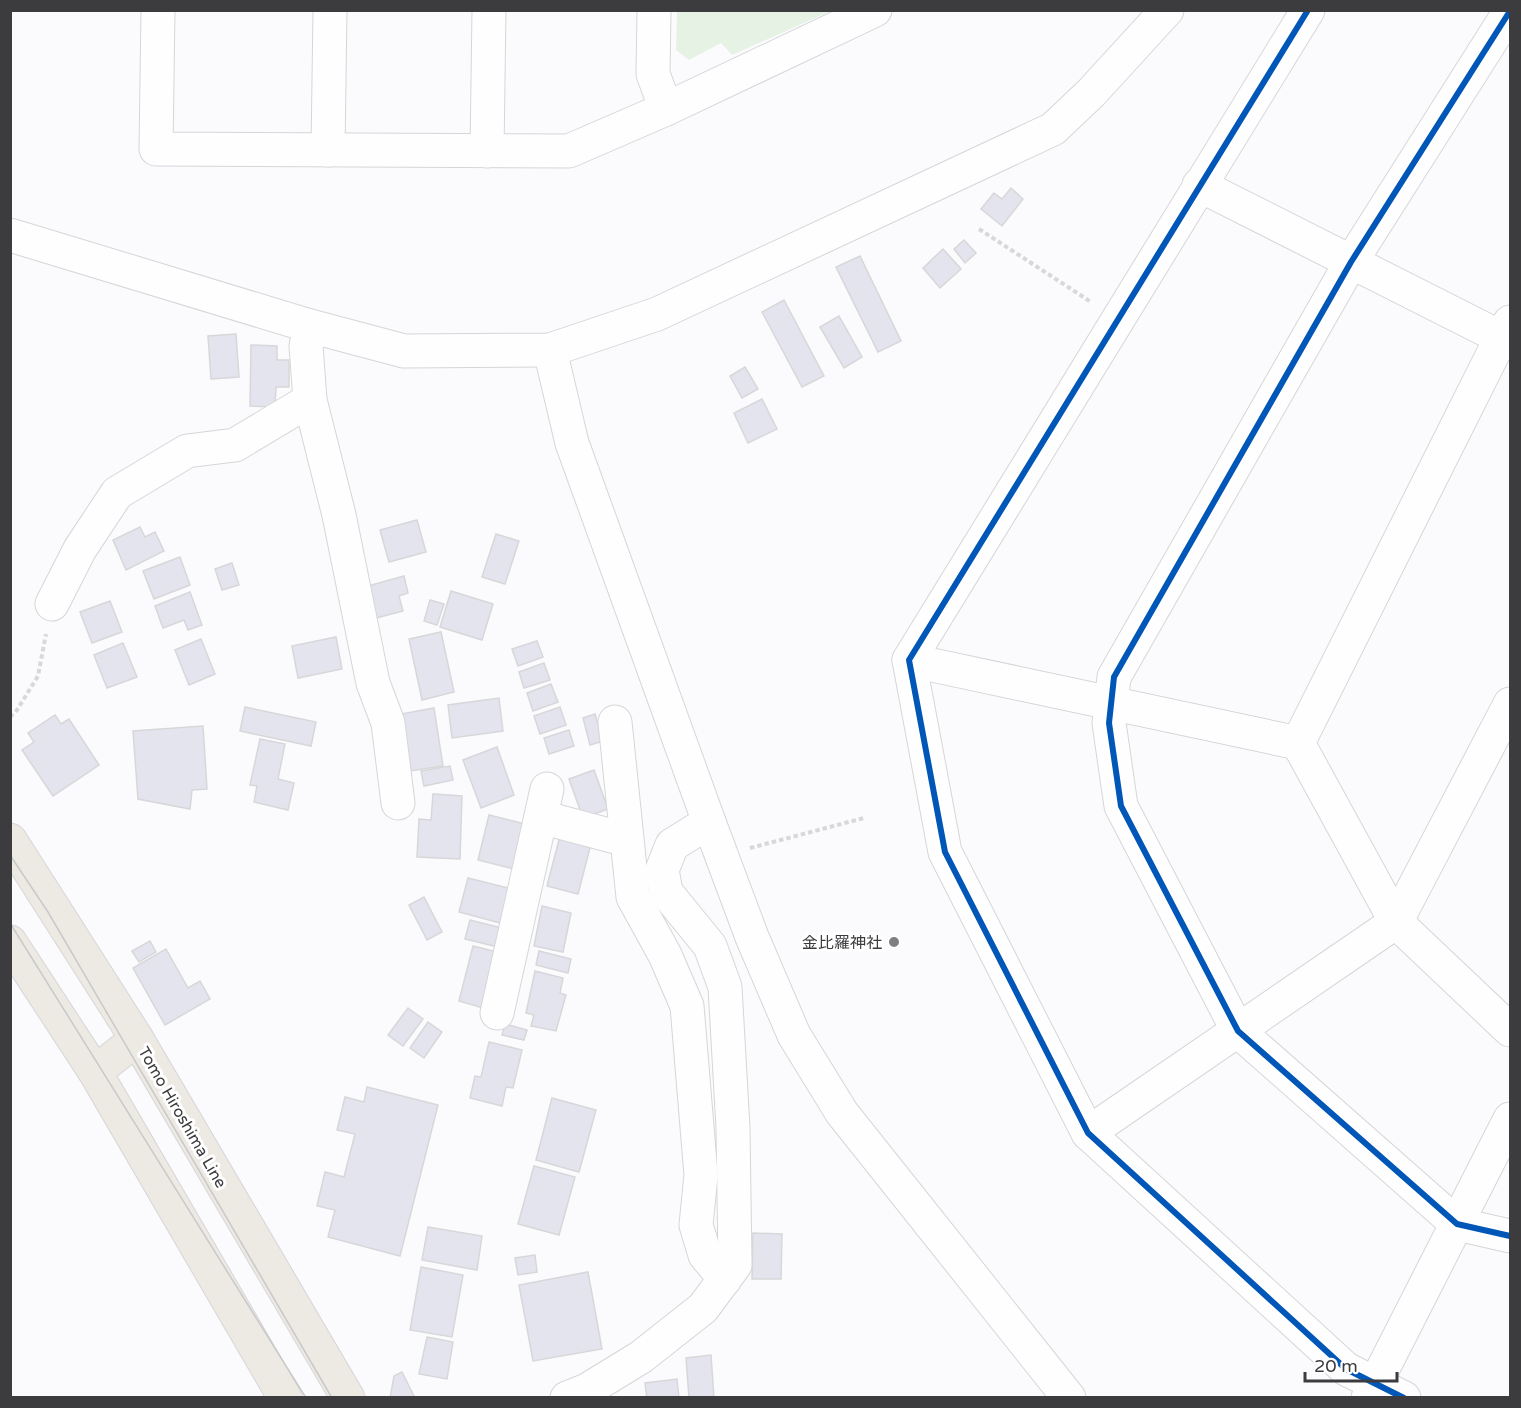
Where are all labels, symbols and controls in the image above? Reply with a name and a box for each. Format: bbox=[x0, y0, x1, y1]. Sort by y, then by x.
place label: 金比羅神社 bbox=[802, 933, 882, 953]
marker: 金比羅神社 bbox=[887, 935, 901, 949]
street label: Tomo Hiroshima Line bbox=[134, 1043, 231, 1192]
scale bar bbox=[1305, 1345, 1396, 1383]
text: 20 m bbox=[1314, 1355, 1358, 1377]

